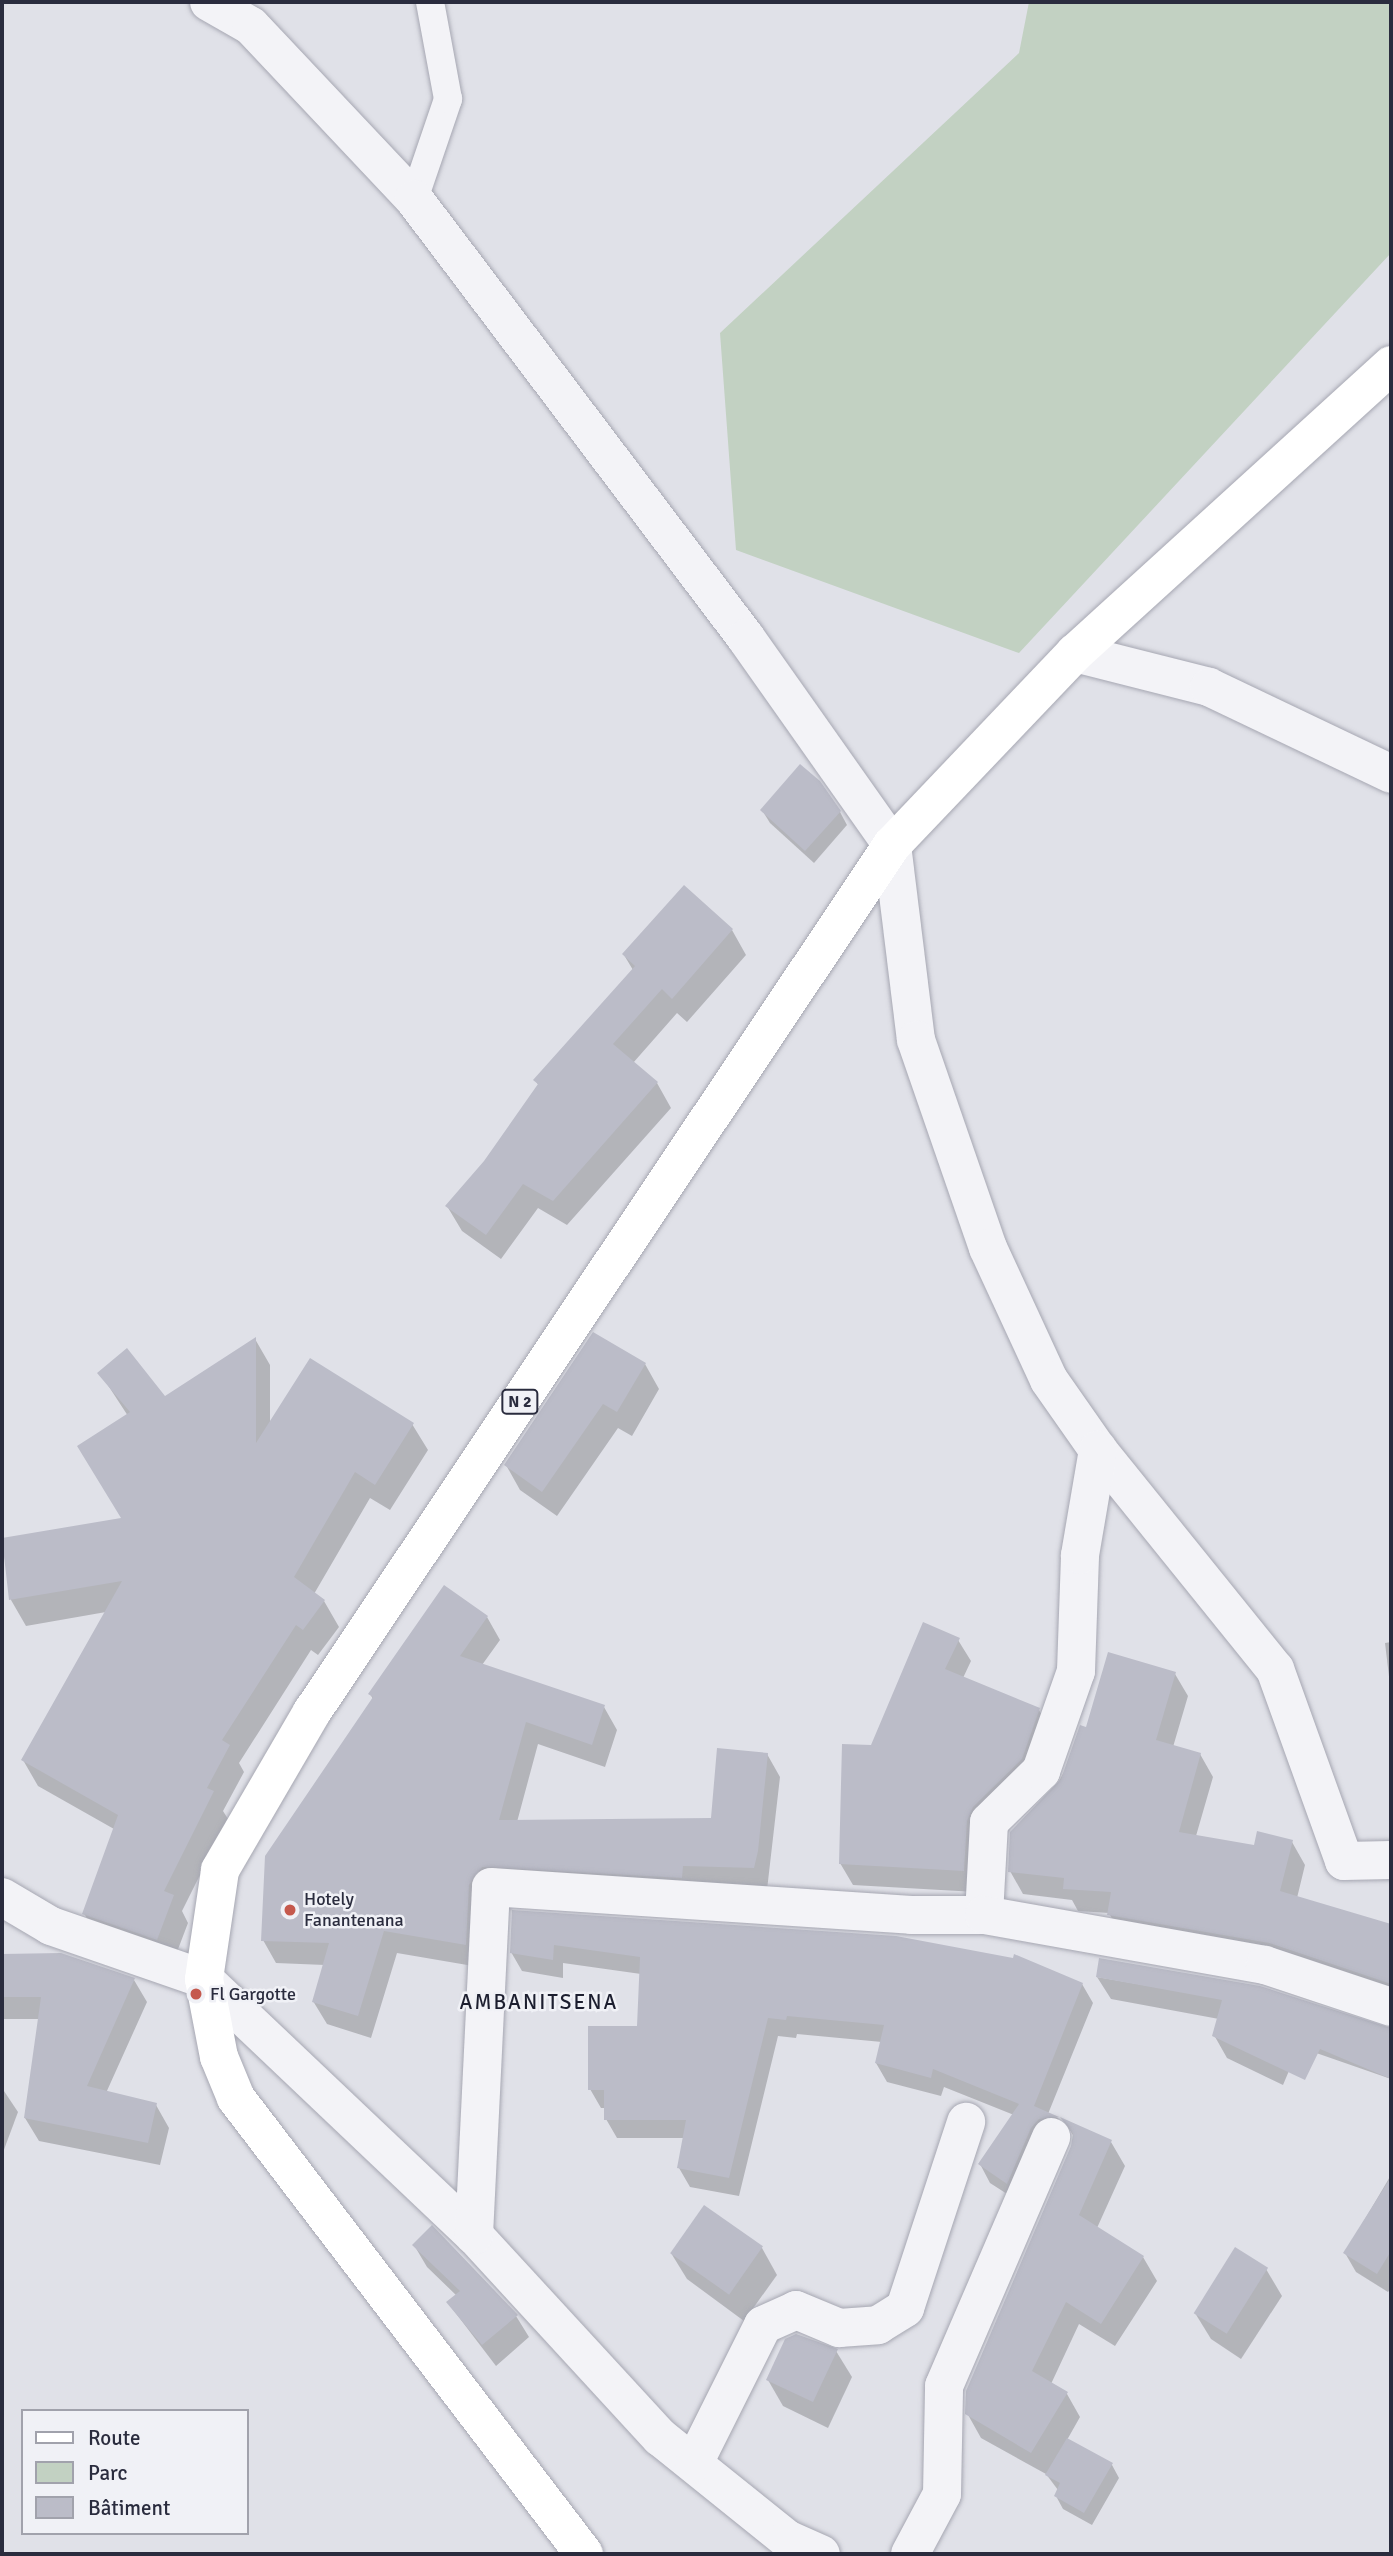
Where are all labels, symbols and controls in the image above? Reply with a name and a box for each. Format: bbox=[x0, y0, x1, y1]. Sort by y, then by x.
road number: N 2 bbox=[501, 1390, 539, 1414]
place label: Hotely Fanantenana bbox=[304, 1889, 404, 1932]
marker: Hotely Fanantenana bbox=[282, 1902, 298, 1918]
place label: Fl Gargotte bbox=[210, 1983, 296, 2005]
marker: Fl Gargotte bbox=[188, 1986, 204, 2002]
district label: AMBANITSENA bbox=[461, 1989, 617, 2015]
legend bbox=[21, 2409, 248, 2535]
text: Route bbox=[88, 2425, 140, 2451]
text: Parc bbox=[88, 2460, 127, 2486]
text: Bâtiment bbox=[88, 2495, 170, 2521]

